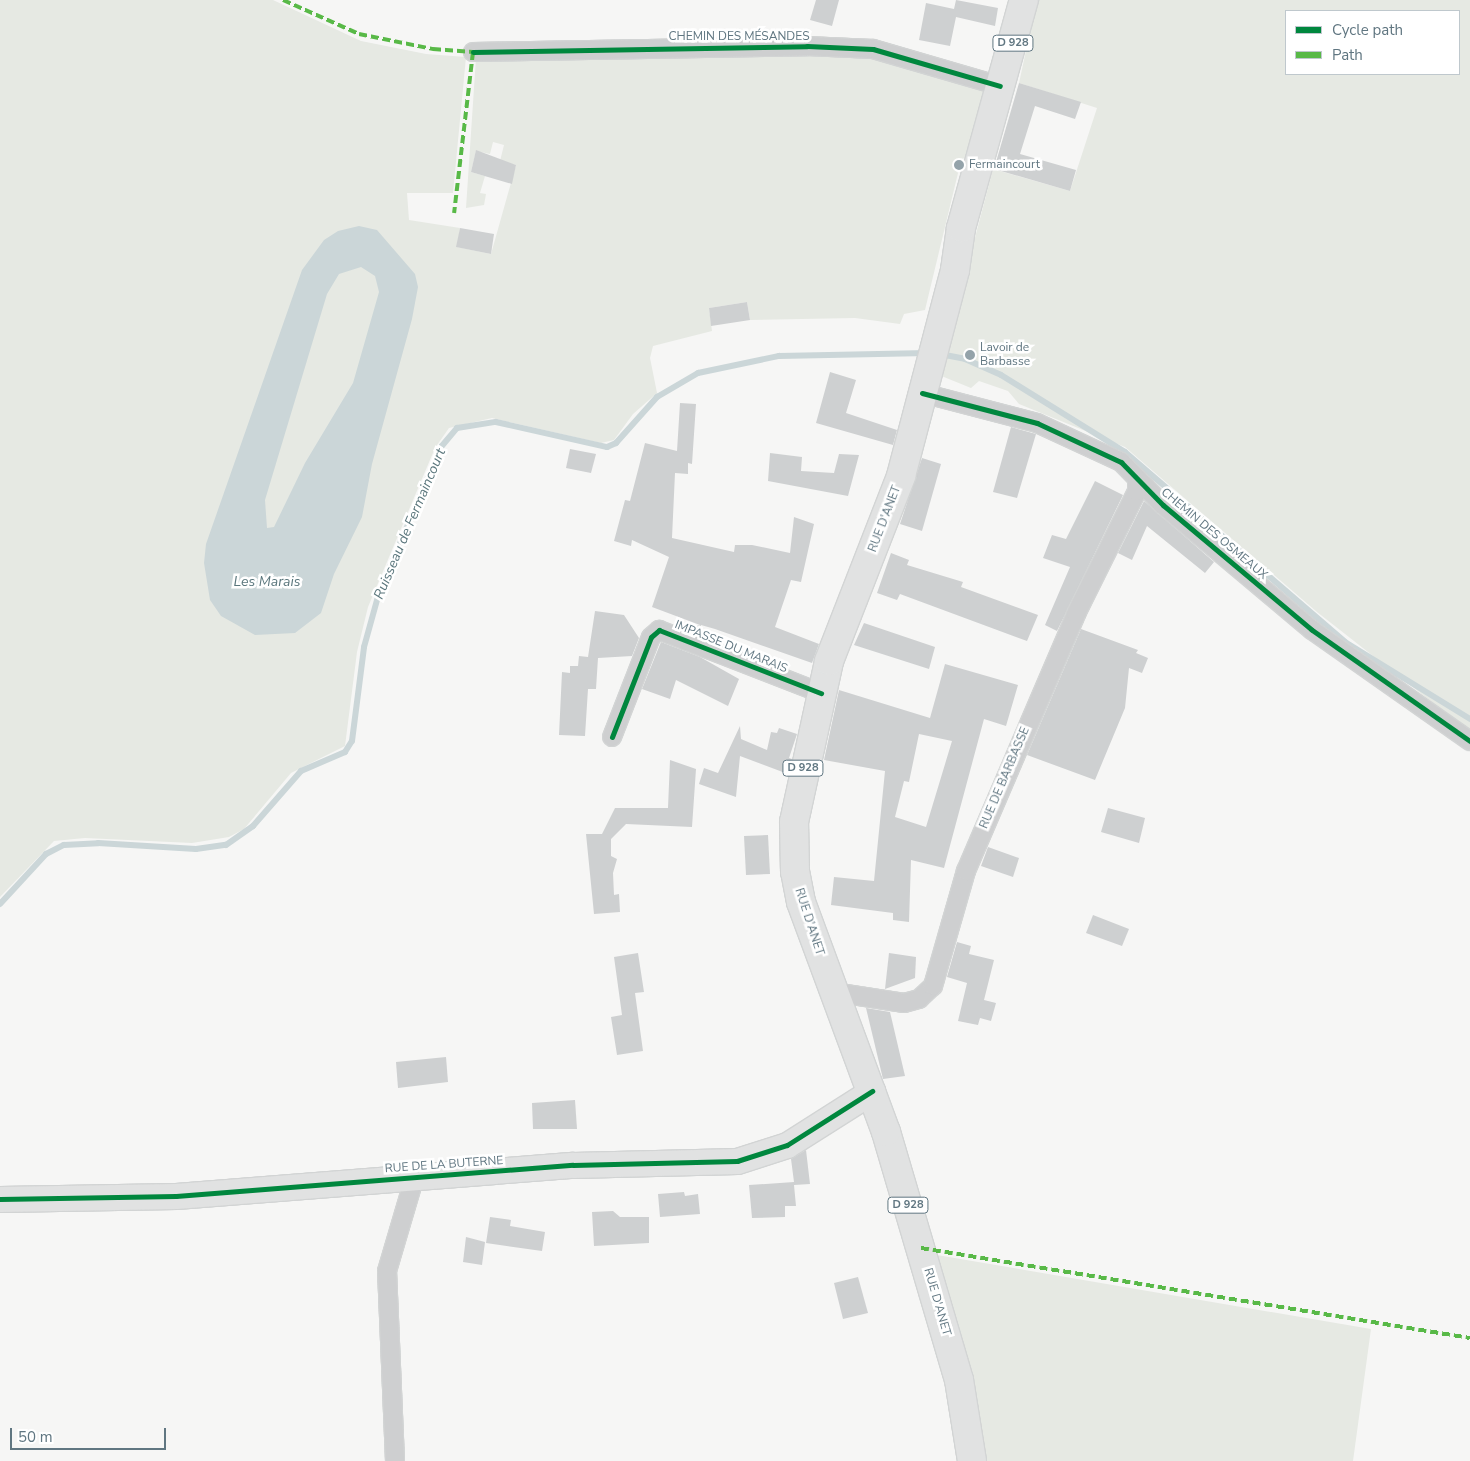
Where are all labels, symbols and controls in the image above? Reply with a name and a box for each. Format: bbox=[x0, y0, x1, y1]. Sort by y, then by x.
legend bbox=[1285, 10, 1460, 75]
text: Cycle path bbox=[1332, 20, 1403, 40]
street label: CHEMIN DES MÉSANDES bbox=[668, 30, 810, 44]
road number: D 928 bbox=[992, 34, 1034, 52]
text: Path bbox=[1332, 45, 1363, 65]
place label: Fermaincourt bbox=[969, 158, 1040, 172]
marker: Fermaincourt bbox=[953, 159, 965, 171]
place label: Lavoir de Barbasse bbox=[980, 341, 1030, 369]
marker: Lavoir de Barbasse bbox=[964, 349, 976, 361]
water label: Ruisseau de Fermaincourt bbox=[371, 446, 449, 602]
street label: RUE D'ANET bbox=[866, 484, 904, 554]
street label: CHEMIN DES OSMEAUX bbox=[1158, 485, 1270, 583]
water label: Les Marais bbox=[233, 574, 301, 590]
street label: IMPASSE DU MARAIS bbox=[672, 618, 790, 676]
street label: RUE DE BARBASSE bbox=[977, 725, 1033, 831]
road number: D 928 bbox=[782, 760, 824, 776]
street label: RUE D'ANET bbox=[791, 886, 827, 958]
street label: RUE DE LA BUTERNE bbox=[384, 1154, 504, 1176]
road number: D 928 bbox=[887, 1196, 929, 1214]
street label: RUE D'ANET bbox=[920, 1266, 954, 1338]
scale bar bbox=[12, 1418, 169, 1450]
text: 50 m bbox=[18, 1427, 53, 1447]

